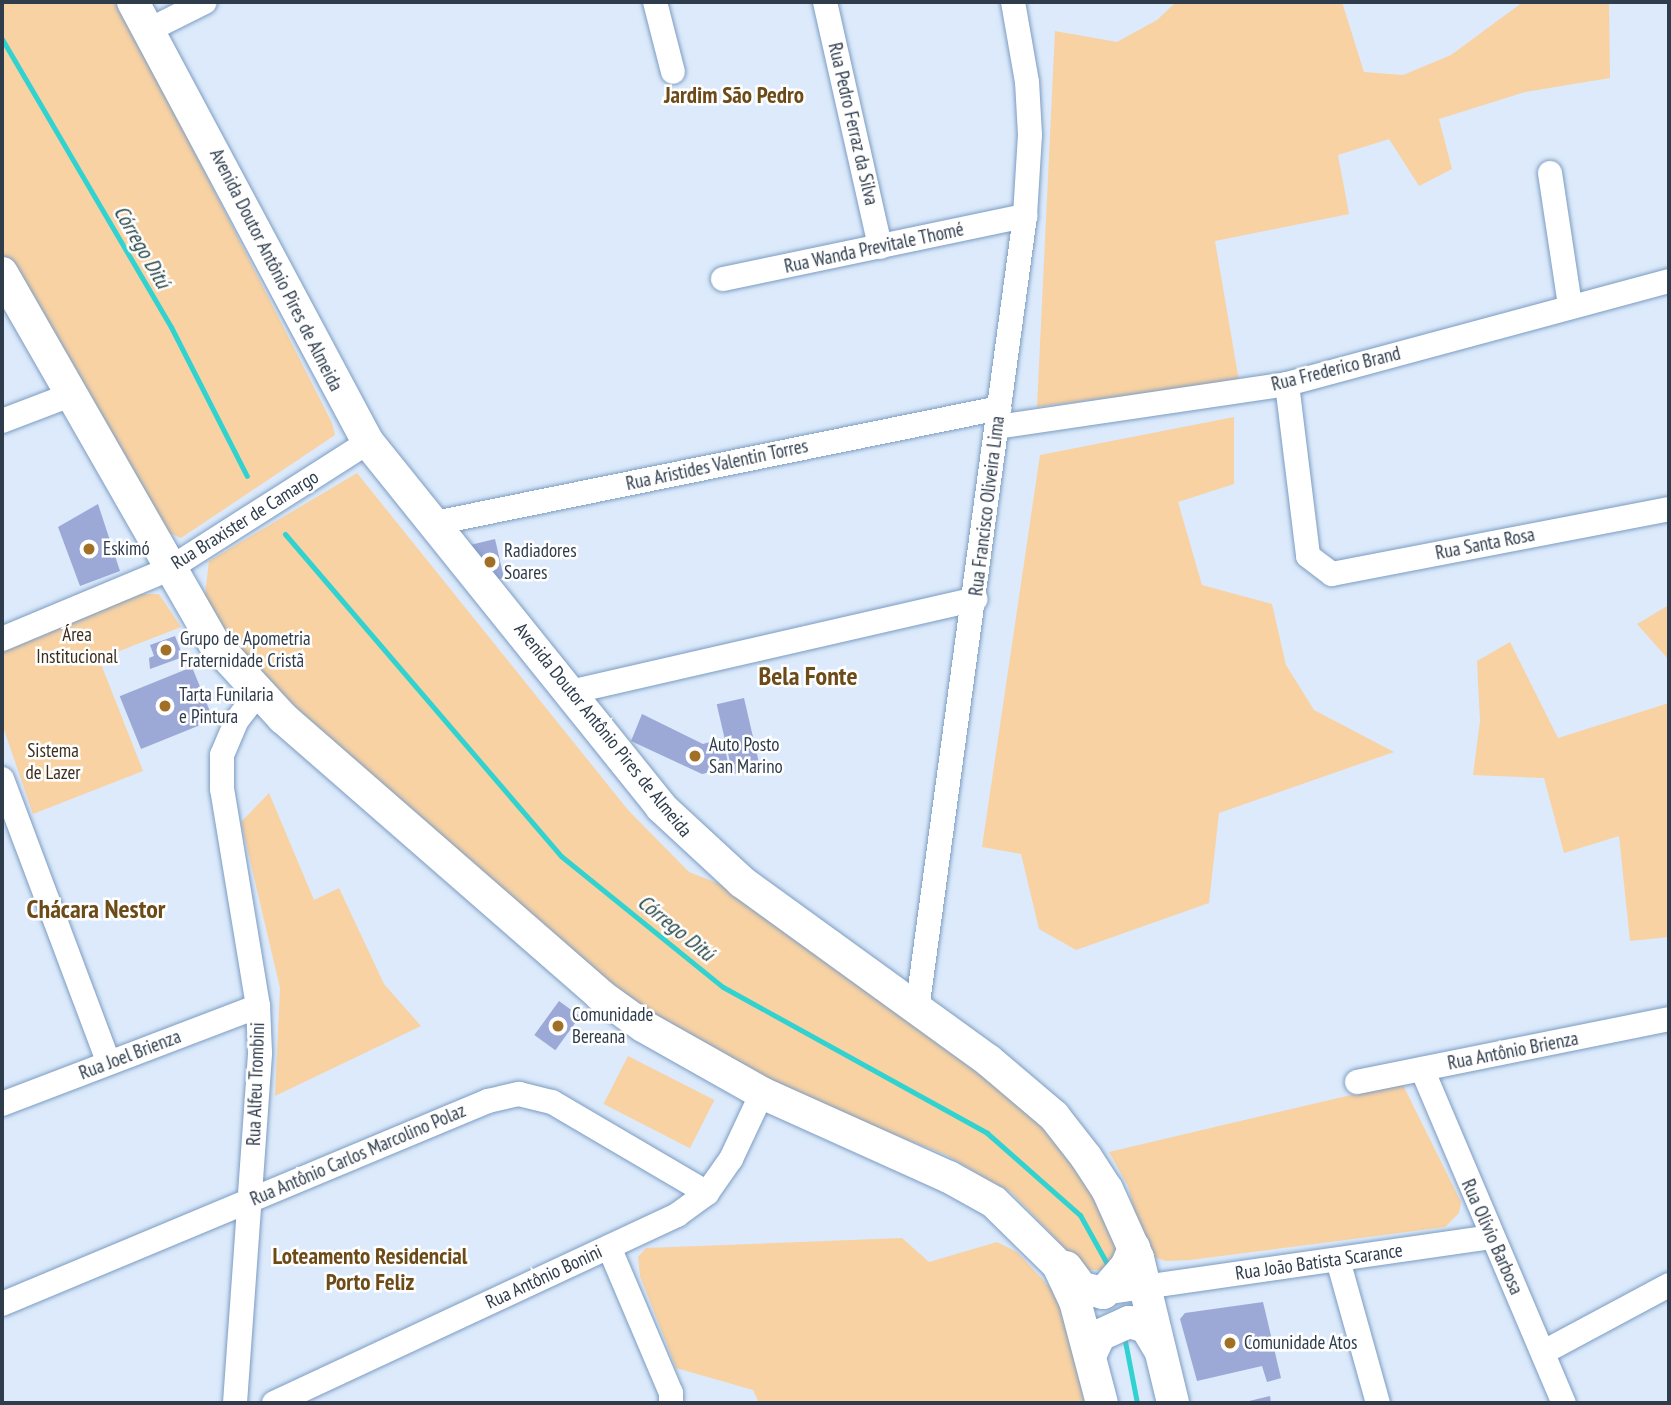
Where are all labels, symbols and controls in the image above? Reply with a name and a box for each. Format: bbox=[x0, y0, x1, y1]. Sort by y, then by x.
street label: Rua Pedro Ferraz da Silva bbox=[823, 40, 883, 208]
district label: Jardim São Pedro bbox=[664, 81, 804, 109]
street label: Avenida Doutor Antônio Pires de Almeida bbox=[205, 145, 347, 395]
water label: Córrego Ditú bbox=[108, 201, 176, 293]
street label: Rua Wanda Previtale Thomé bbox=[782, 218, 966, 278]
street label: Rua Frederico Brand bbox=[1269, 342, 1403, 396]
street label: Rua Francisco Oliveira Lima bbox=[965, 415, 1009, 597]
street label: Rua Aristides Valentin Torres bbox=[623, 434, 811, 496]
street label: Rua Braxister de Camargo bbox=[167, 466, 323, 574]
street label: Rua Santa Rosa bbox=[1433, 523, 1537, 565]
place label: Eskimó bbox=[103, 538, 150, 560]
place label: Radiadores Soares bbox=[504, 540, 577, 584]
marker: Eskimó bbox=[81, 541, 97, 557]
marker: Radiadores Soares bbox=[482, 554, 498, 570]
street label: Avenida Doutor Antônio Pires de Almeida bbox=[509, 618, 697, 842]
park label: Área Institucional bbox=[36, 624, 118, 668]
place label: Grupo de Apometria Fraternidade Cristã bbox=[180, 628, 311, 672]
marker: Grupo de Apometria Fraternidade Cristã bbox=[158, 642, 174, 658]
district label: Bela Fonte bbox=[758, 660, 858, 692]
place label: Tarta Funilaria e Pintura bbox=[179, 684, 274, 728]
marker: Tarta Funilaria e Pintura bbox=[157, 698, 173, 714]
place label: Auto Posto San Marino bbox=[709, 734, 783, 778]
park label: Sistema de Lazer bbox=[26, 740, 80, 784]
marker: Auto Posto San Marino bbox=[687, 748, 703, 764]
water label: Córrego Ditú bbox=[633, 890, 719, 966]
district label: Chácara Nestor bbox=[27, 893, 165, 925]
place label: Comunidade Bereana bbox=[572, 1004, 653, 1048]
marker: Comunidade Bereana bbox=[550, 1018, 566, 1034]
street label: Rua Alfeu Trombini bbox=[242, 1021, 270, 1147]
street label: Rua Joel Brienza bbox=[76, 1025, 184, 1085]
street label: Rua Antônio Brienza bbox=[1445, 1027, 1581, 1075]
street label: Rua Antônio Carlos Marcolino Polaz bbox=[247, 1099, 469, 1211]
street label: Rua Olívio Barbosa bbox=[1456, 1176, 1528, 1298]
street label: Rua João Batista Scarance bbox=[1234, 1239, 1404, 1285]
street label: Rua Antônio Bonini bbox=[482, 1240, 606, 1314]
district label: Loteamento Residencial Porto Feliz bbox=[273, 1242, 467, 1296]
place label: Comunidade Atos bbox=[1244, 1332, 1358, 1354]
marker: Comunidade Atos bbox=[1222, 1335, 1238, 1351]

